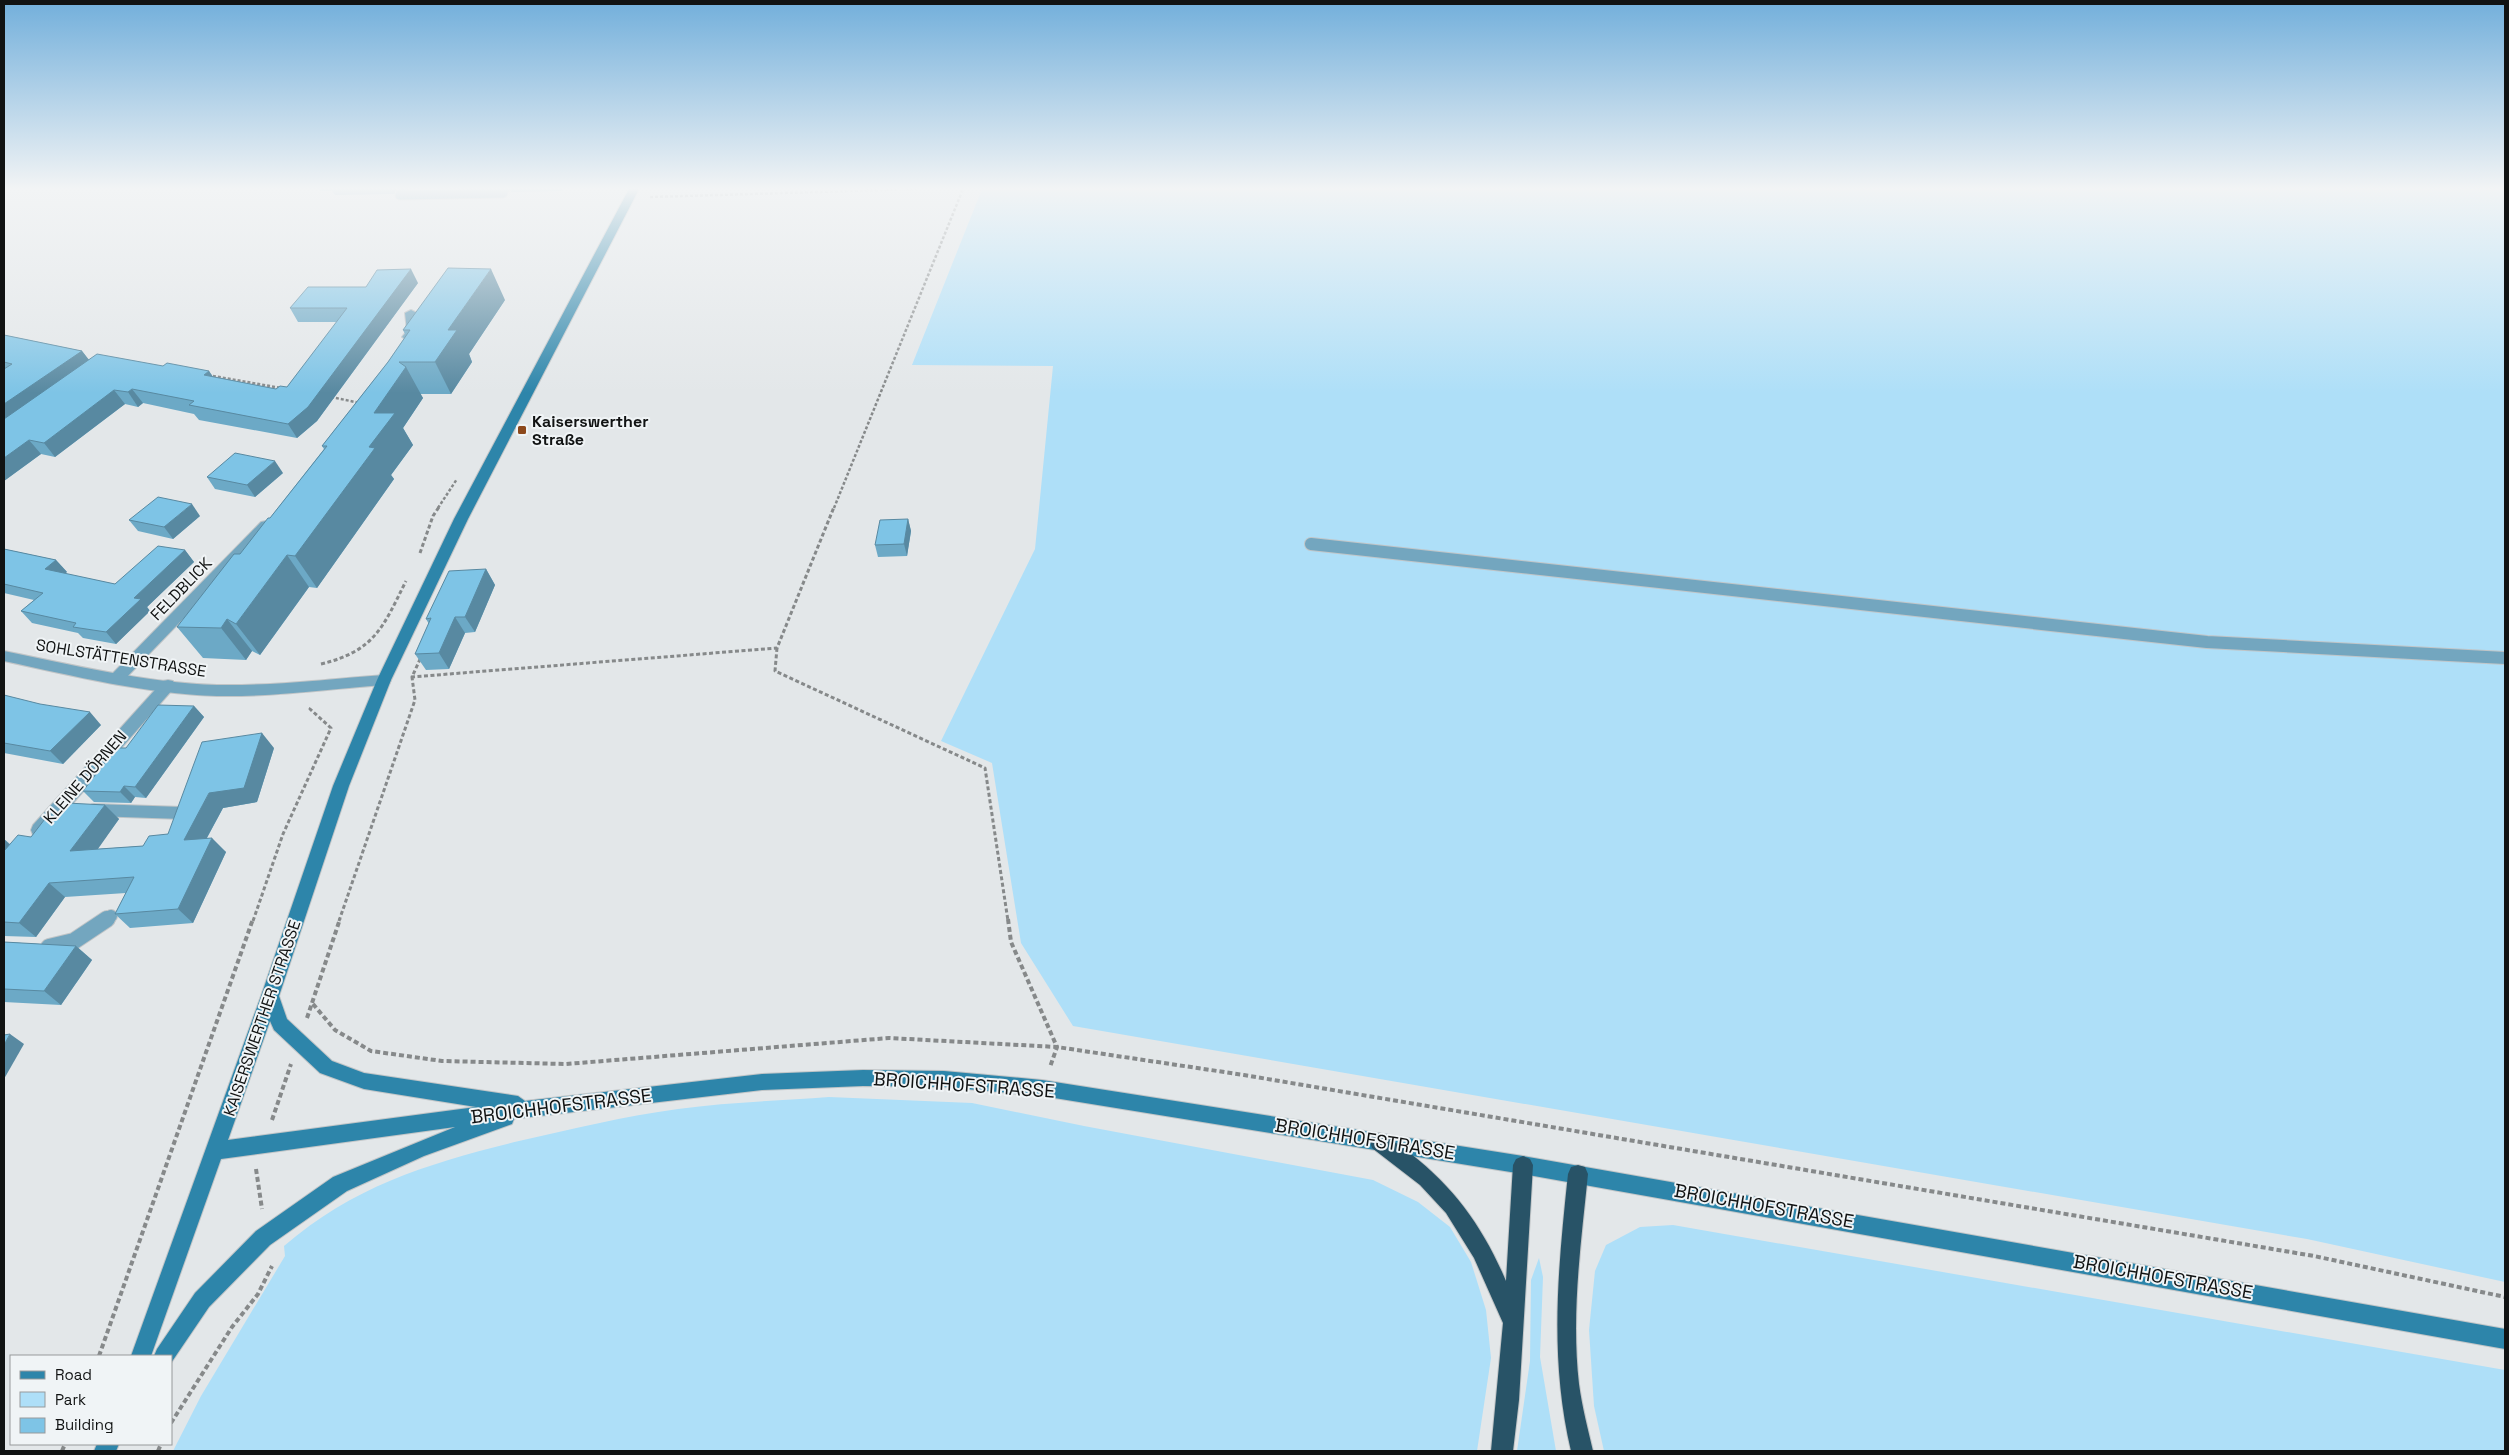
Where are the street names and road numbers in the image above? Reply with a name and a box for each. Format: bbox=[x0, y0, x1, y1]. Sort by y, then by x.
street label: FELDBLICK bbox=[146, 553, 216, 625]
street label: SOHLSTÄTTENSTRASSE bbox=[34, 634, 208, 682]
street label: KLEINE DÖRNEN bbox=[39, 726, 131, 828]
street label: KAISERSWERTHER STRASSE bbox=[219, 917, 305, 1119]
street label: BROICHHOFSTRASSE bbox=[872, 1066, 1056, 1104]
street label: BROICHHOFSTRASSE bbox=[469, 1082, 653, 1130]
street label: BROICHHOFSTRASSE bbox=[1273, 1112, 1457, 1166]
street label: BROICHHOFSTRASSE bbox=[1672, 1178, 1856, 1234]
street label: BROICHHOFSTRASSE bbox=[2071, 1249, 2255, 1305]

